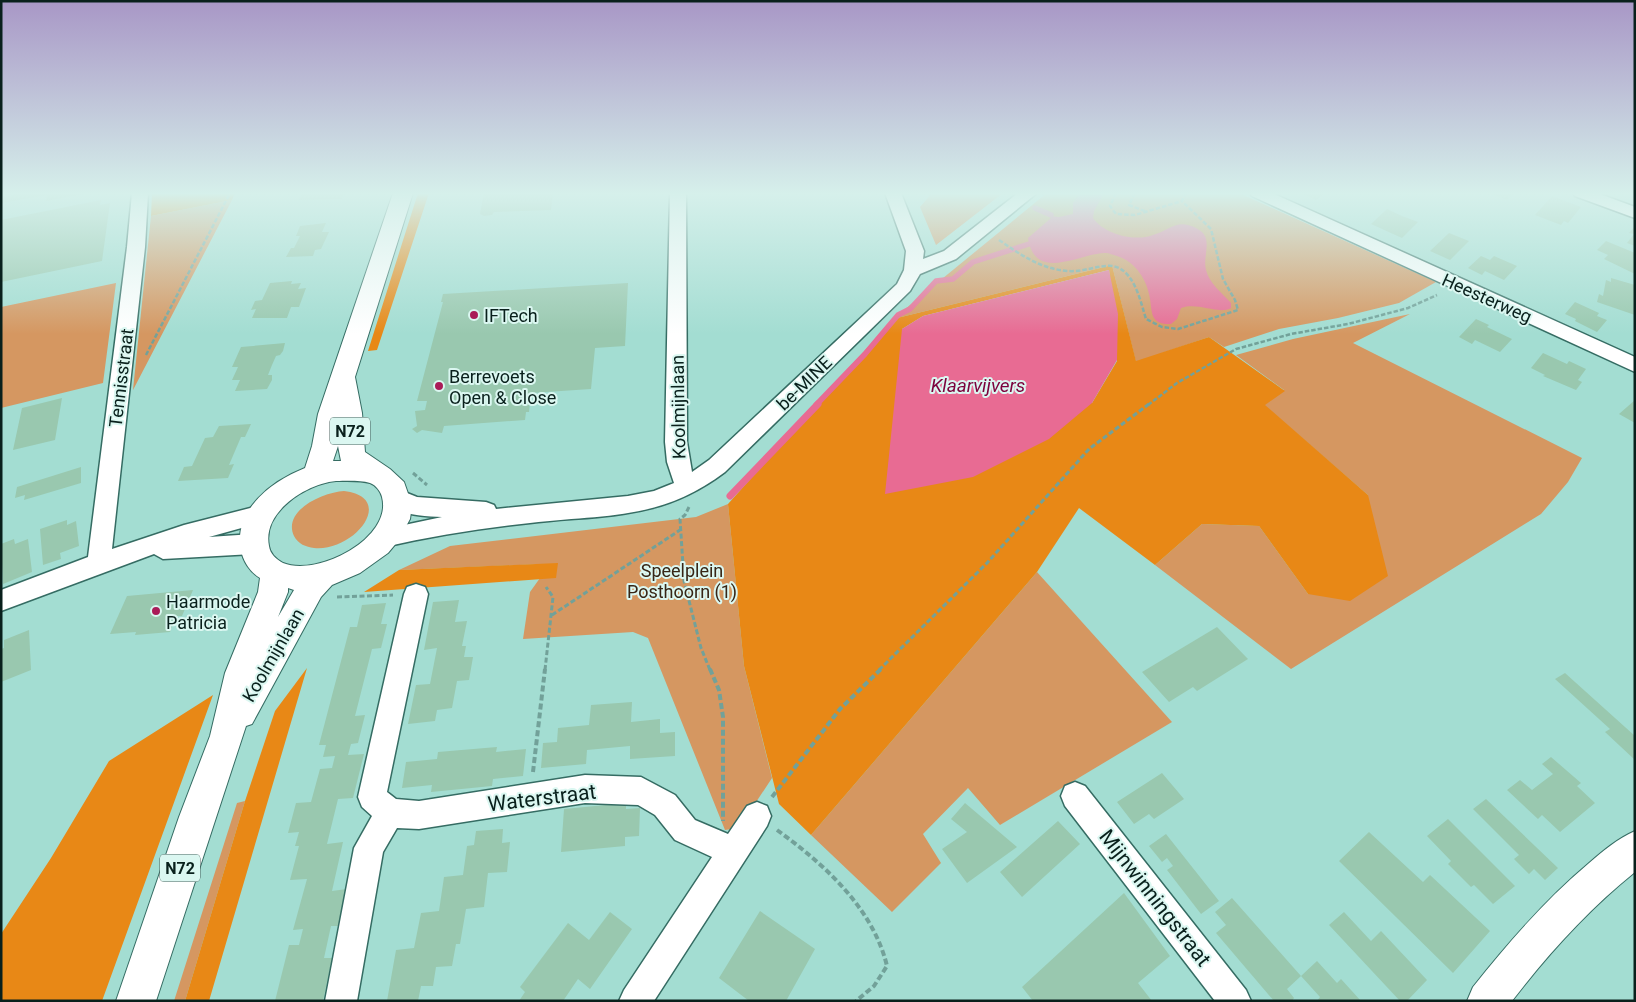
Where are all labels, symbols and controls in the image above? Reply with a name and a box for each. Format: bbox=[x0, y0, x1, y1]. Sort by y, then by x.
street label: Heesterweg bbox=[1439, 269, 1535, 327]
place label: IFTech bbox=[484, 305, 538, 326]
marker: IFTech bbox=[468, 309, 480, 321]
street label: Tennisstraat bbox=[105, 327, 137, 429]
street label: be-MINE bbox=[772, 352, 836, 414]
street label: Koolmijnlaan bbox=[667, 355, 689, 459]
place label: Berrevoets Open & Close bbox=[449, 366, 556, 408]
water label: Klaarvijvers bbox=[931, 374, 1025, 397]
marker: Berrevoets Open & Close bbox=[433, 380, 445, 392]
road number: N72 bbox=[330, 418, 370, 444]
park label: Speelplein Posthoorn (1) bbox=[627, 560, 737, 603]
place label: Haarmode Patricia bbox=[166, 591, 250, 633]
marker: Haarmode Patricia bbox=[150, 605, 162, 617]
street label: Koolmijnlaan bbox=[238, 605, 308, 705]
street label: Waterstraat bbox=[486, 779, 598, 817]
street label: Mijnwinningstraat bbox=[1094, 825, 1216, 971]
road number: N72 bbox=[160, 854, 200, 881]

